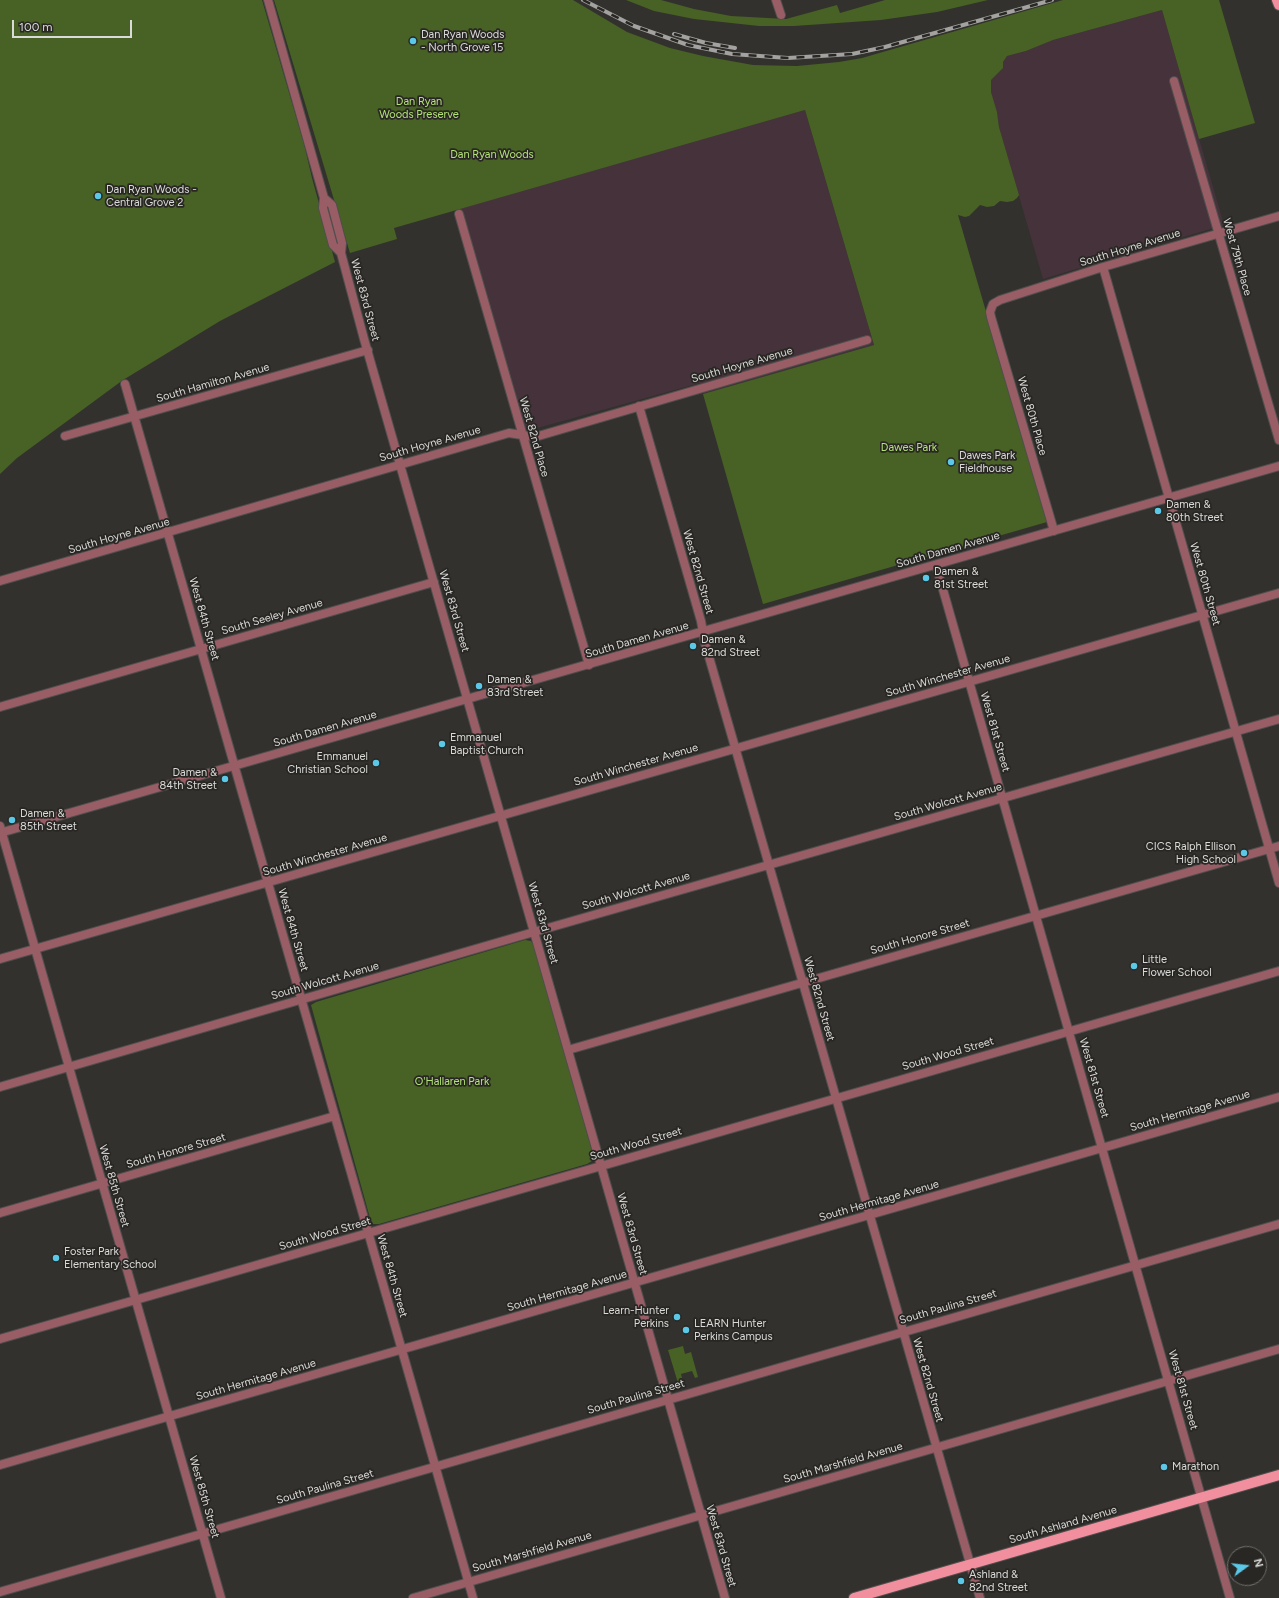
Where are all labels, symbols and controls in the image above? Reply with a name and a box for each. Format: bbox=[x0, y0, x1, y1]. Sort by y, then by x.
scale bar bbox=[14, 12, 134, 38]
text: 100 m bbox=[19, 20, 53, 34]
place label: Dan Ryan Woods - North Grove 15 bbox=[421, 28, 504, 54]
marker: Dan Ryan Woods - North Grove 15 bbox=[408, 36, 418, 46]
park label: Dan Ryan Woods Preserve bbox=[379, 95, 459, 121]
park label: Dan Ryan Woods bbox=[450, 148, 534, 162]
place label: Dan Ryan Woods - Central Grove 2 bbox=[106, 183, 197, 209]
marker: Dan Ryan Woods - Central Grove 2 bbox=[93, 191, 103, 201]
street label: West 79th Place bbox=[1220, 217, 1254, 297]
street label: South Hoyne Avenue bbox=[1078, 226, 1182, 270]
street label: West 83rd Street bbox=[348, 257, 382, 343]
street label: South Hoyne Avenue bbox=[690, 344, 794, 386]
street label: South Hamilton Avenue bbox=[155, 361, 271, 405]
street label: West 80th Place bbox=[1014, 375, 1050, 457]
street label: West 82nd Place bbox=[516, 395, 552, 479]
street label: South Hoyne Avenue bbox=[378, 423, 482, 465]
park label: Dawes Park bbox=[881, 441, 937, 455]
place label: Dawes Park Fieldhouse bbox=[959, 449, 1015, 475]
marker: Dawes Park Fieldhouse bbox=[946, 457, 956, 467]
place label: Damen & 80th Street bbox=[1166, 498, 1224, 524]
marker: Damen & 80th Street bbox=[1153, 506, 1163, 516]
street label: South Hoyne Avenue bbox=[67, 515, 171, 557]
street label: West 82nd Street bbox=[680, 528, 716, 616]
street label: South Damen Avenue bbox=[895, 529, 1001, 571]
street label: West 80th Street bbox=[1187, 541, 1223, 627]
place label: Damen & 81st Street bbox=[934, 565, 988, 591]
street label: West 83rd Street bbox=[436, 569, 472, 653]
marker: Damen & 81st Street bbox=[921, 573, 931, 583]
street label: West 84th Street bbox=[186, 576, 222, 662]
street label: South Seeley Avenue bbox=[220, 596, 324, 638]
street label: South Damen Avenue bbox=[584, 619, 690, 661]
place label: Damen & 82nd Street bbox=[701, 633, 760, 659]
marker: Damen & 82nd Street bbox=[688, 641, 698, 651]
street label: South Winchester Avenue bbox=[884, 652, 1012, 700]
place label: Damen & 83rd Street bbox=[487, 673, 543, 699]
marker: Damen & 83rd Street bbox=[474, 681, 484, 691]
street label: West 81st Street bbox=[977, 691, 1013, 773]
street label: South Damen Avenue bbox=[272, 708, 378, 750]
place label: Emmanuel Baptist Church bbox=[450, 731, 524, 757]
marker: Emmanuel Baptist Church bbox=[437, 739, 447, 749]
street label: South Winchester Avenue bbox=[572, 741, 700, 789]
place label: Emmanuel Christian School bbox=[287, 750, 368, 776]
marker: Emmanuel Christian School bbox=[371, 758, 381, 768]
place label: Damen & 84th Street bbox=[160, 766, 217, 792]
marker: Damen & 84th Street bbox=[220, 774, 230, 784]
street label: South Wolcott Avenue bbox=[892, 780, 1004, 824]
place label: Damen & 85th Street bbox=[20, 807, 77, 833]
marker: Damen & 85th Street bbox=[7, 815, 17, 825]
street label: South Winchester Avenue bbox=[261, 831, 389, 879]
place label: CICS Ralph Ellison High School bbox=[1146, 840, 1236, 866]
marker: CICS Ralph Ellison High School bbox=[1239, 848, 1249, 858]
street label: South Wolcott Avenue bbox=[580, 869, 692, 913]
street label: West 83rd Street bbox=[525, 881, 561, 965]
street label: West 84th Street bbox=[275, 887, 311, 973]
street label: South Honore Street bbox=[869, 917, 971, 957]
place label: Little Flower School bbox=[1142, 953, 1212, 979]
street label: West 82nd Street bbox=[801, 955, 837, 1043]
street label: South Wolcott Avenue bbox=[269, 959, 381, 1003]
marker: Little Flower School bbox=[1129, 961, 1139, 971]
street label: South Wood Street bbox=[900, 1035, 996, 1073]
street label: West 81st Street bbox=[1076, 1037, 1112, 1119]
park label: O'Hallaren Park bbox=[415, 1075, 489, 1089]
street label: South Hermitage Avenue bbox=[1128, 1088, 1252, 1134]
street label: South Wood Street bbox=[588, 1125, 684, 1163]
street label: South Honore Street bbox=[125, 1131, 227, 1171]
street label: West 85th Street bbox=[96, 1143, 132, 1229]
street label: South Hermitage Avenue bbox=[817, 1178, 941, 1224]
street label: West 83rd Street bbox=[614, 1192, 650, 1276]
street label: South Wood Street bbox=[277, 1215, 373, 1253]
street label: West 84th Street bbox=[374, 1233, 410, 1319]
place label: Foster Park Elementary School bbox=[64, 1245, 156, 1271]
marker: Foster Park Elementary School bbox=[51, 1253, 61, 1263]
street label: South Hermitage Avenue bbox=[505, 1268, 629, 1314]
street label: South Paulina Street bbox=[898, 1287, 998, 1327]
place label: Learn-Hunter Perkins bbox=[603, 1304, 669, 1330]
marker: Learn-Hunter Perkins bbox=[672, 1312, 682, 1322]
place label: LEARN Hunter Perkins Campus bbox=[694, 1317, 773, 1343]
marker: LEARN Hunter Perkins Campus bbox=[681, 1325, 691, 1335]
street label: West 82nd Street bbox=[910, 1336, 946, 1424]
street label: West 81st Street bbox=[1165, 1349, 1201, 1431]
street label: South Hermitage Avenue bbox=[194, 1357, 318, 1403]
street label: South Paulina Street bbox=[586, 1377, 686, 1417]
street label: South Marshfield Avenue bbox=[782, 1440, 904, 1486]
street label: West 85th Street bbox=[186, 1454, 222, 1540]
place label: Marathon bbox=[1172, 1460, 1219, 1474]
marker: Marathon bbox=[1159, 1462, 1169, 1472]
street label: South Paulina Street bbox=[275, 1467, 375, 1507]
street label: South Ashland Avenue bbox=[1008, 1503, 1118, 1547]
street label: West 83rd Street bbox=[703, 1504, 739, 1588]
street label: South Marshfield Avenue bbox=[471, 1529, 593, 1575]
north arrow bbox=[1227, 1546, 1267, 1586]
text: N bbox=[1251, 1557, 1265, 1569]
place label: Ashland & 82nd Street bbox=[969, 1568, 1028, 1594]
marker: Ashland & 82nd Street bbox=[956, 1576, 966, 1586]

